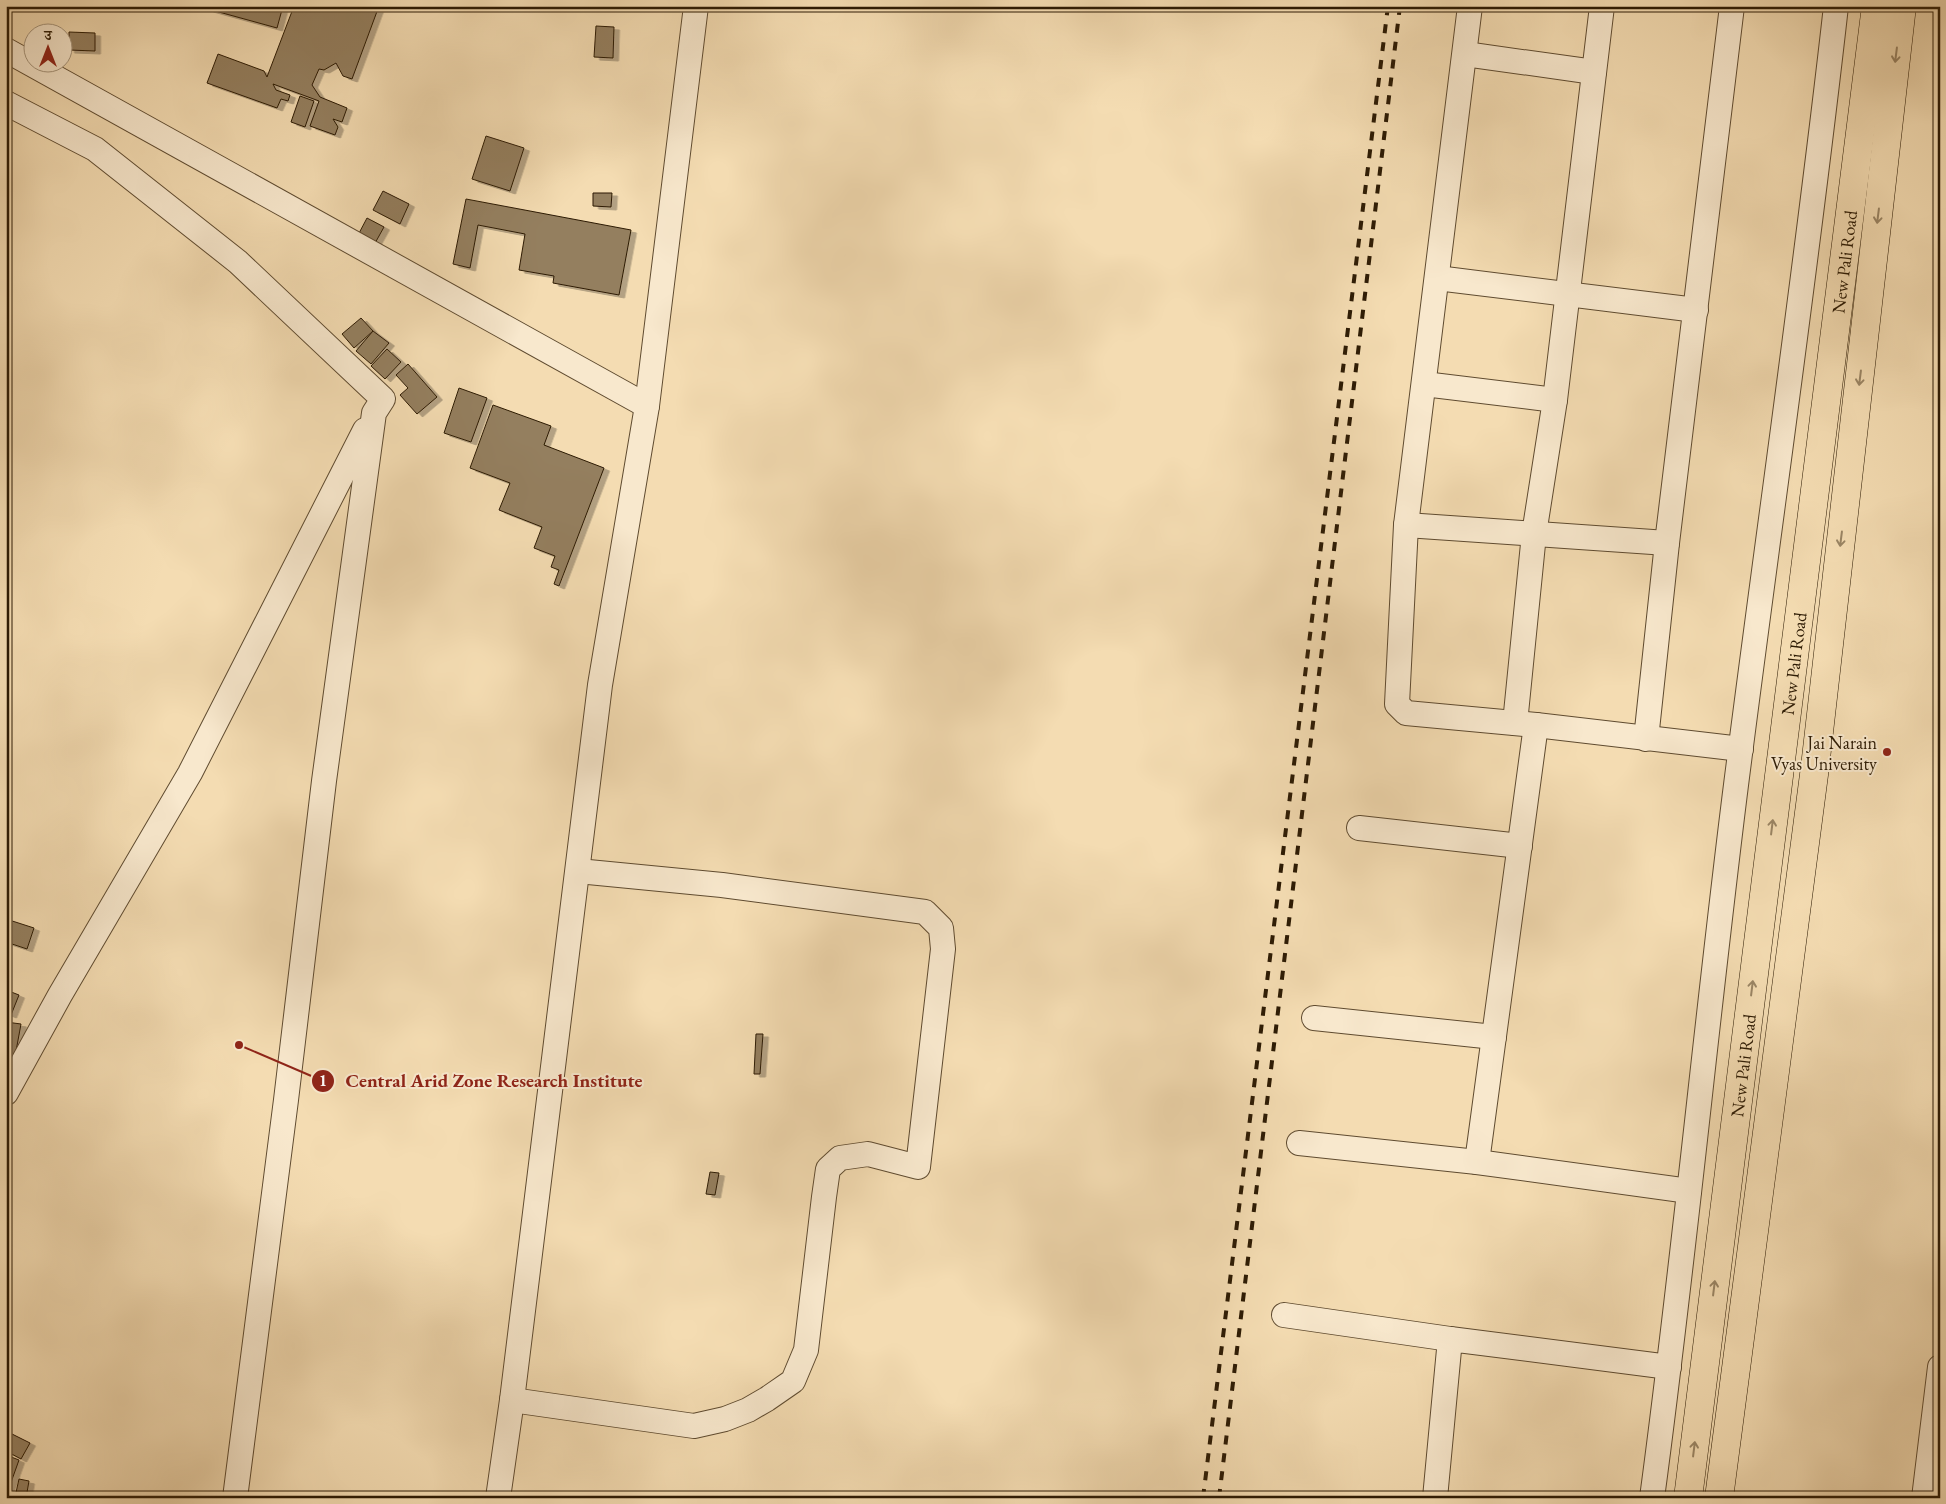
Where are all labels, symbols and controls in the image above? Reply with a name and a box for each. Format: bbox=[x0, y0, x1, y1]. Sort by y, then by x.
north arrow bbox=[22, 22, 72, 72]
text: उ bbox=[43, 26, 52, 44]
one-way arrow bbox=[1891, 46, 1901, 62]
street label: New Pali Road bbox=[1826, 208, 1862, 315]
one-way arrow bbox=[1873, 208, 1883, 224]
one-way arrow bbox=[1855, 369, 1865, 385]
one-way arrow bbox=[1836, 531, 1846, 547]
street label: New Pali Road bbox=[1775, 610, 1811, 716]
place label: Jai Narain Vyas University bbox=[1771, 731, 1877, 775]
marker: Jai Narain Vyas University bbox=[1881, 746, 1893, 758]
one-way arrow bbox=[1768, 819, 1778, 835]
one-way arrow bbox=[1747, 980, 1757, 996]
street label: New Pali Road bbox=[1725, 1012, 1761, 1118]
callout: Central Arid Zone Research Institute bbox=[311, 1064, 653, 1098]
text: Central Arid Zone Research Institute bbox=[345, 1068, 643, 1093]
text: 1 bbox=[319, 1071, 327, 1090]
one-way arrow bbox=[1709, 1280, 1719, 1296]
one-way arrow bbox=[1689, 1442, 1699, 1458]

